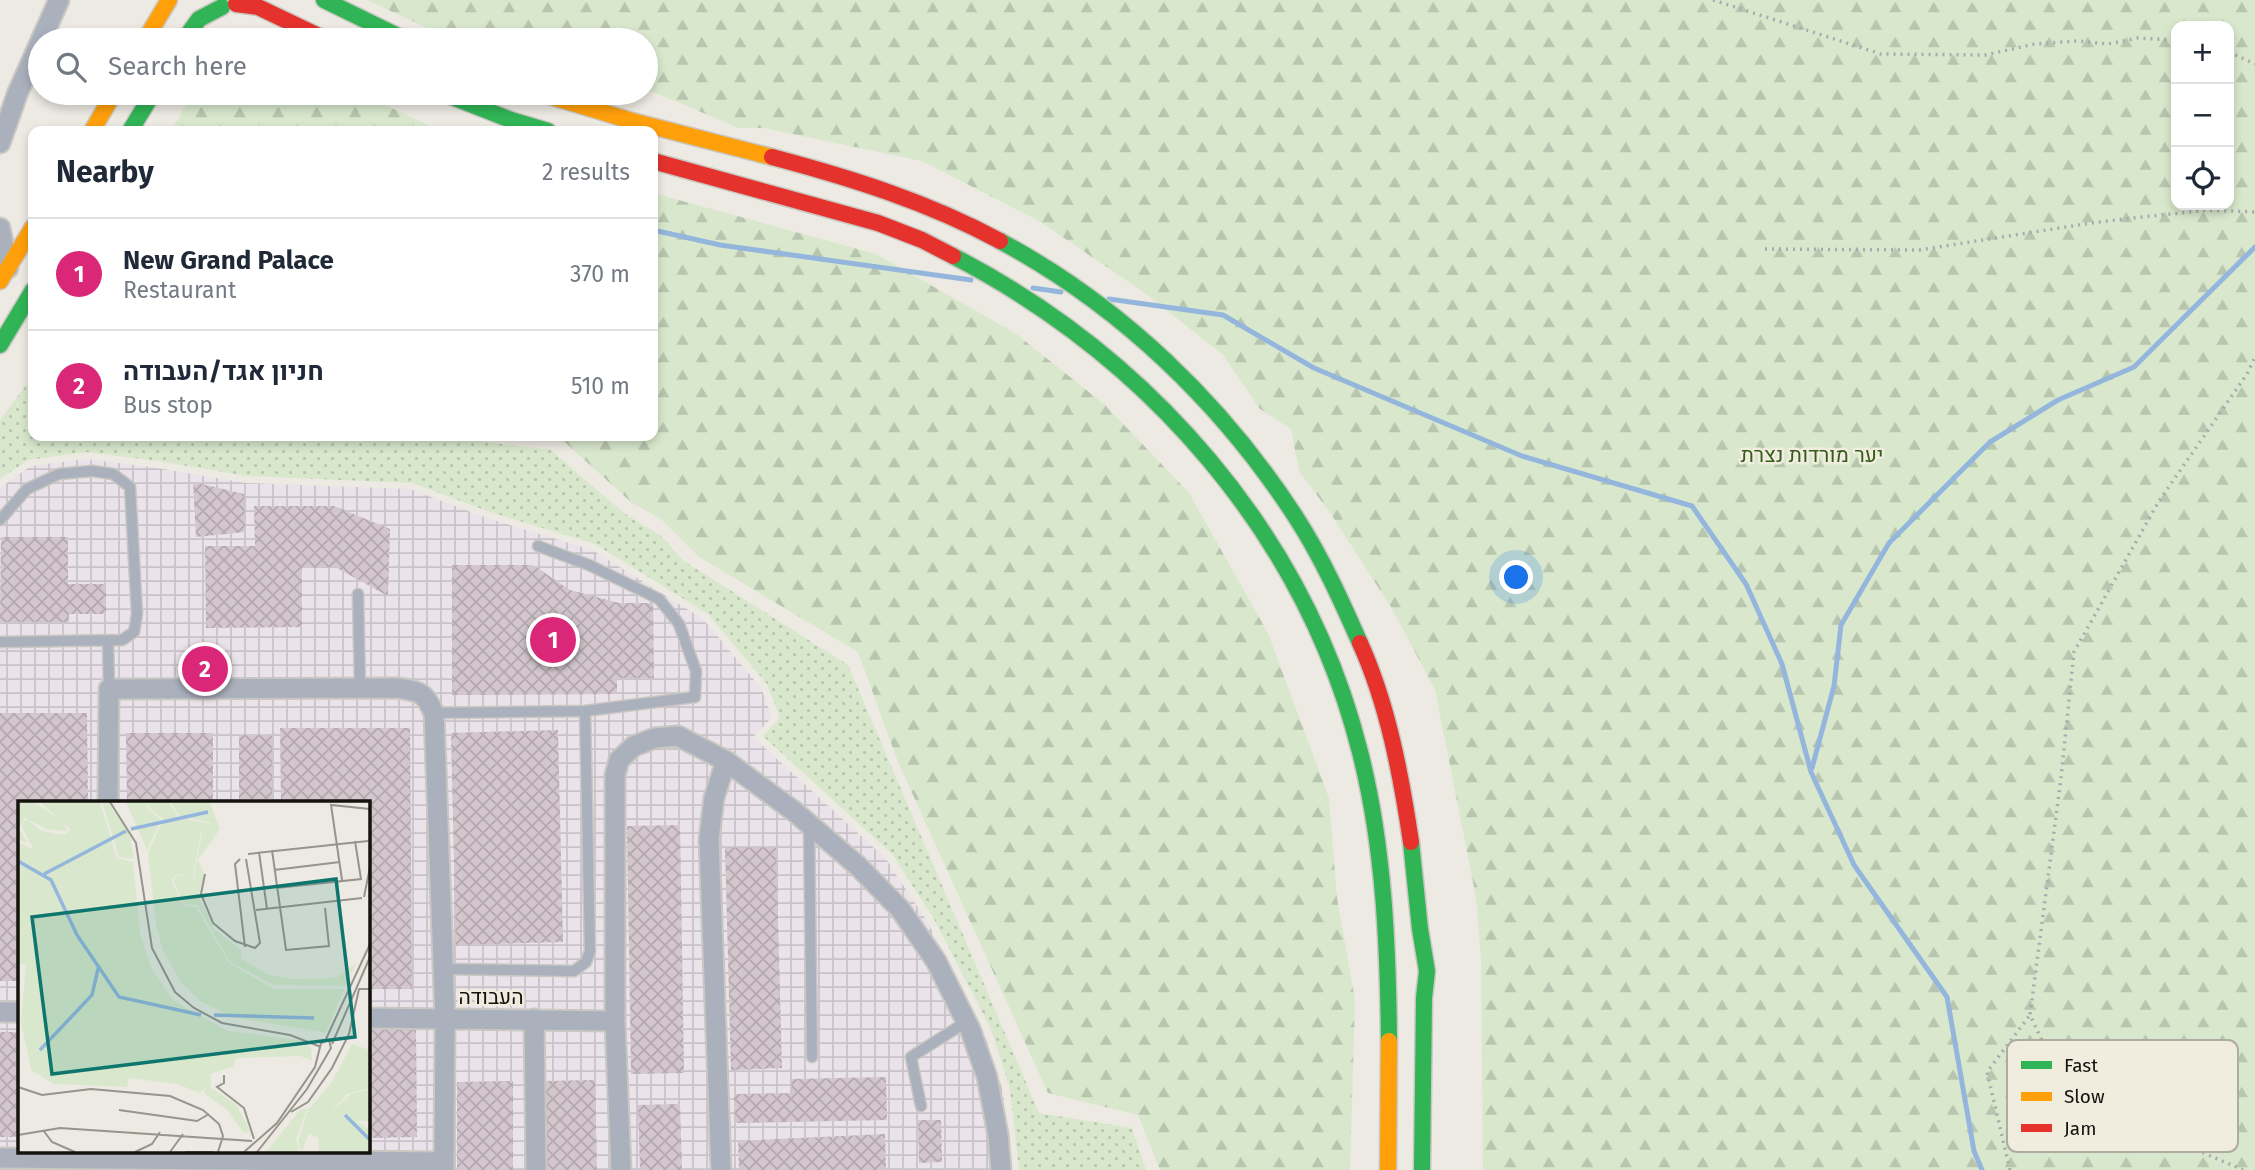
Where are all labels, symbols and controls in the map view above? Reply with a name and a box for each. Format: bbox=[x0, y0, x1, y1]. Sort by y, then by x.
map controls bbox=[2171, 21, 2234, 210]
button: + bbox=[2171, 21, 2234, 84]
search box bbox=[28, 28, 658, 105]
icon: search bbox=[52, 48, 90, 86]
text: Search here bbox=[108, 51, 247, 82]
button: − bbox=[2171, 84, 2234, 147]
button: locate bbox=[2171, 147, 2234, 210]
text: Nearby bbox=[56, 154, 154, 190]
text: 2 results bbox=[542, 158, 630, 186]
text: New Grand Palace bbox=[123, 245, 334, 276]
text: 1 bbox=[74, 260, 84, 288]
text: 370 m bbox=[570, 260, 630, 288]
text: Restaurant bbox=[123, 276, 236, 304]
text: חניון אגד/העבודה bbox=[123, 356, 324, 387]
text: 2 bbox=[73, 372, 85, 400]
text: 510 m bbox=[571, 372, 630, 400]
text: Bus stop bbox=[123, 391, 213, 419]
park label: יער מורדות נצרת bbox=[1741, 442, 1883, 468]
your location bbox=[1499, 560, 1533, 594]
pin: 1 bbox=[530, 614, 576, 666]
pin: 2 bbox=[182, 643, 228, 695]
inset map bbox=[18, 801, 369, 1152]
street label: העבודה bbox=[458, 984, 524, 1010]
legend bbox=[2007, 1040, 2238, 1152]
text: Fast bbox=[2064, 1054, 2098, 1077]
text: Slow bbox=[2064, 1085, 2105, 1108]
text: Jam bbox=[2064, 1117, 2096, 1140]

